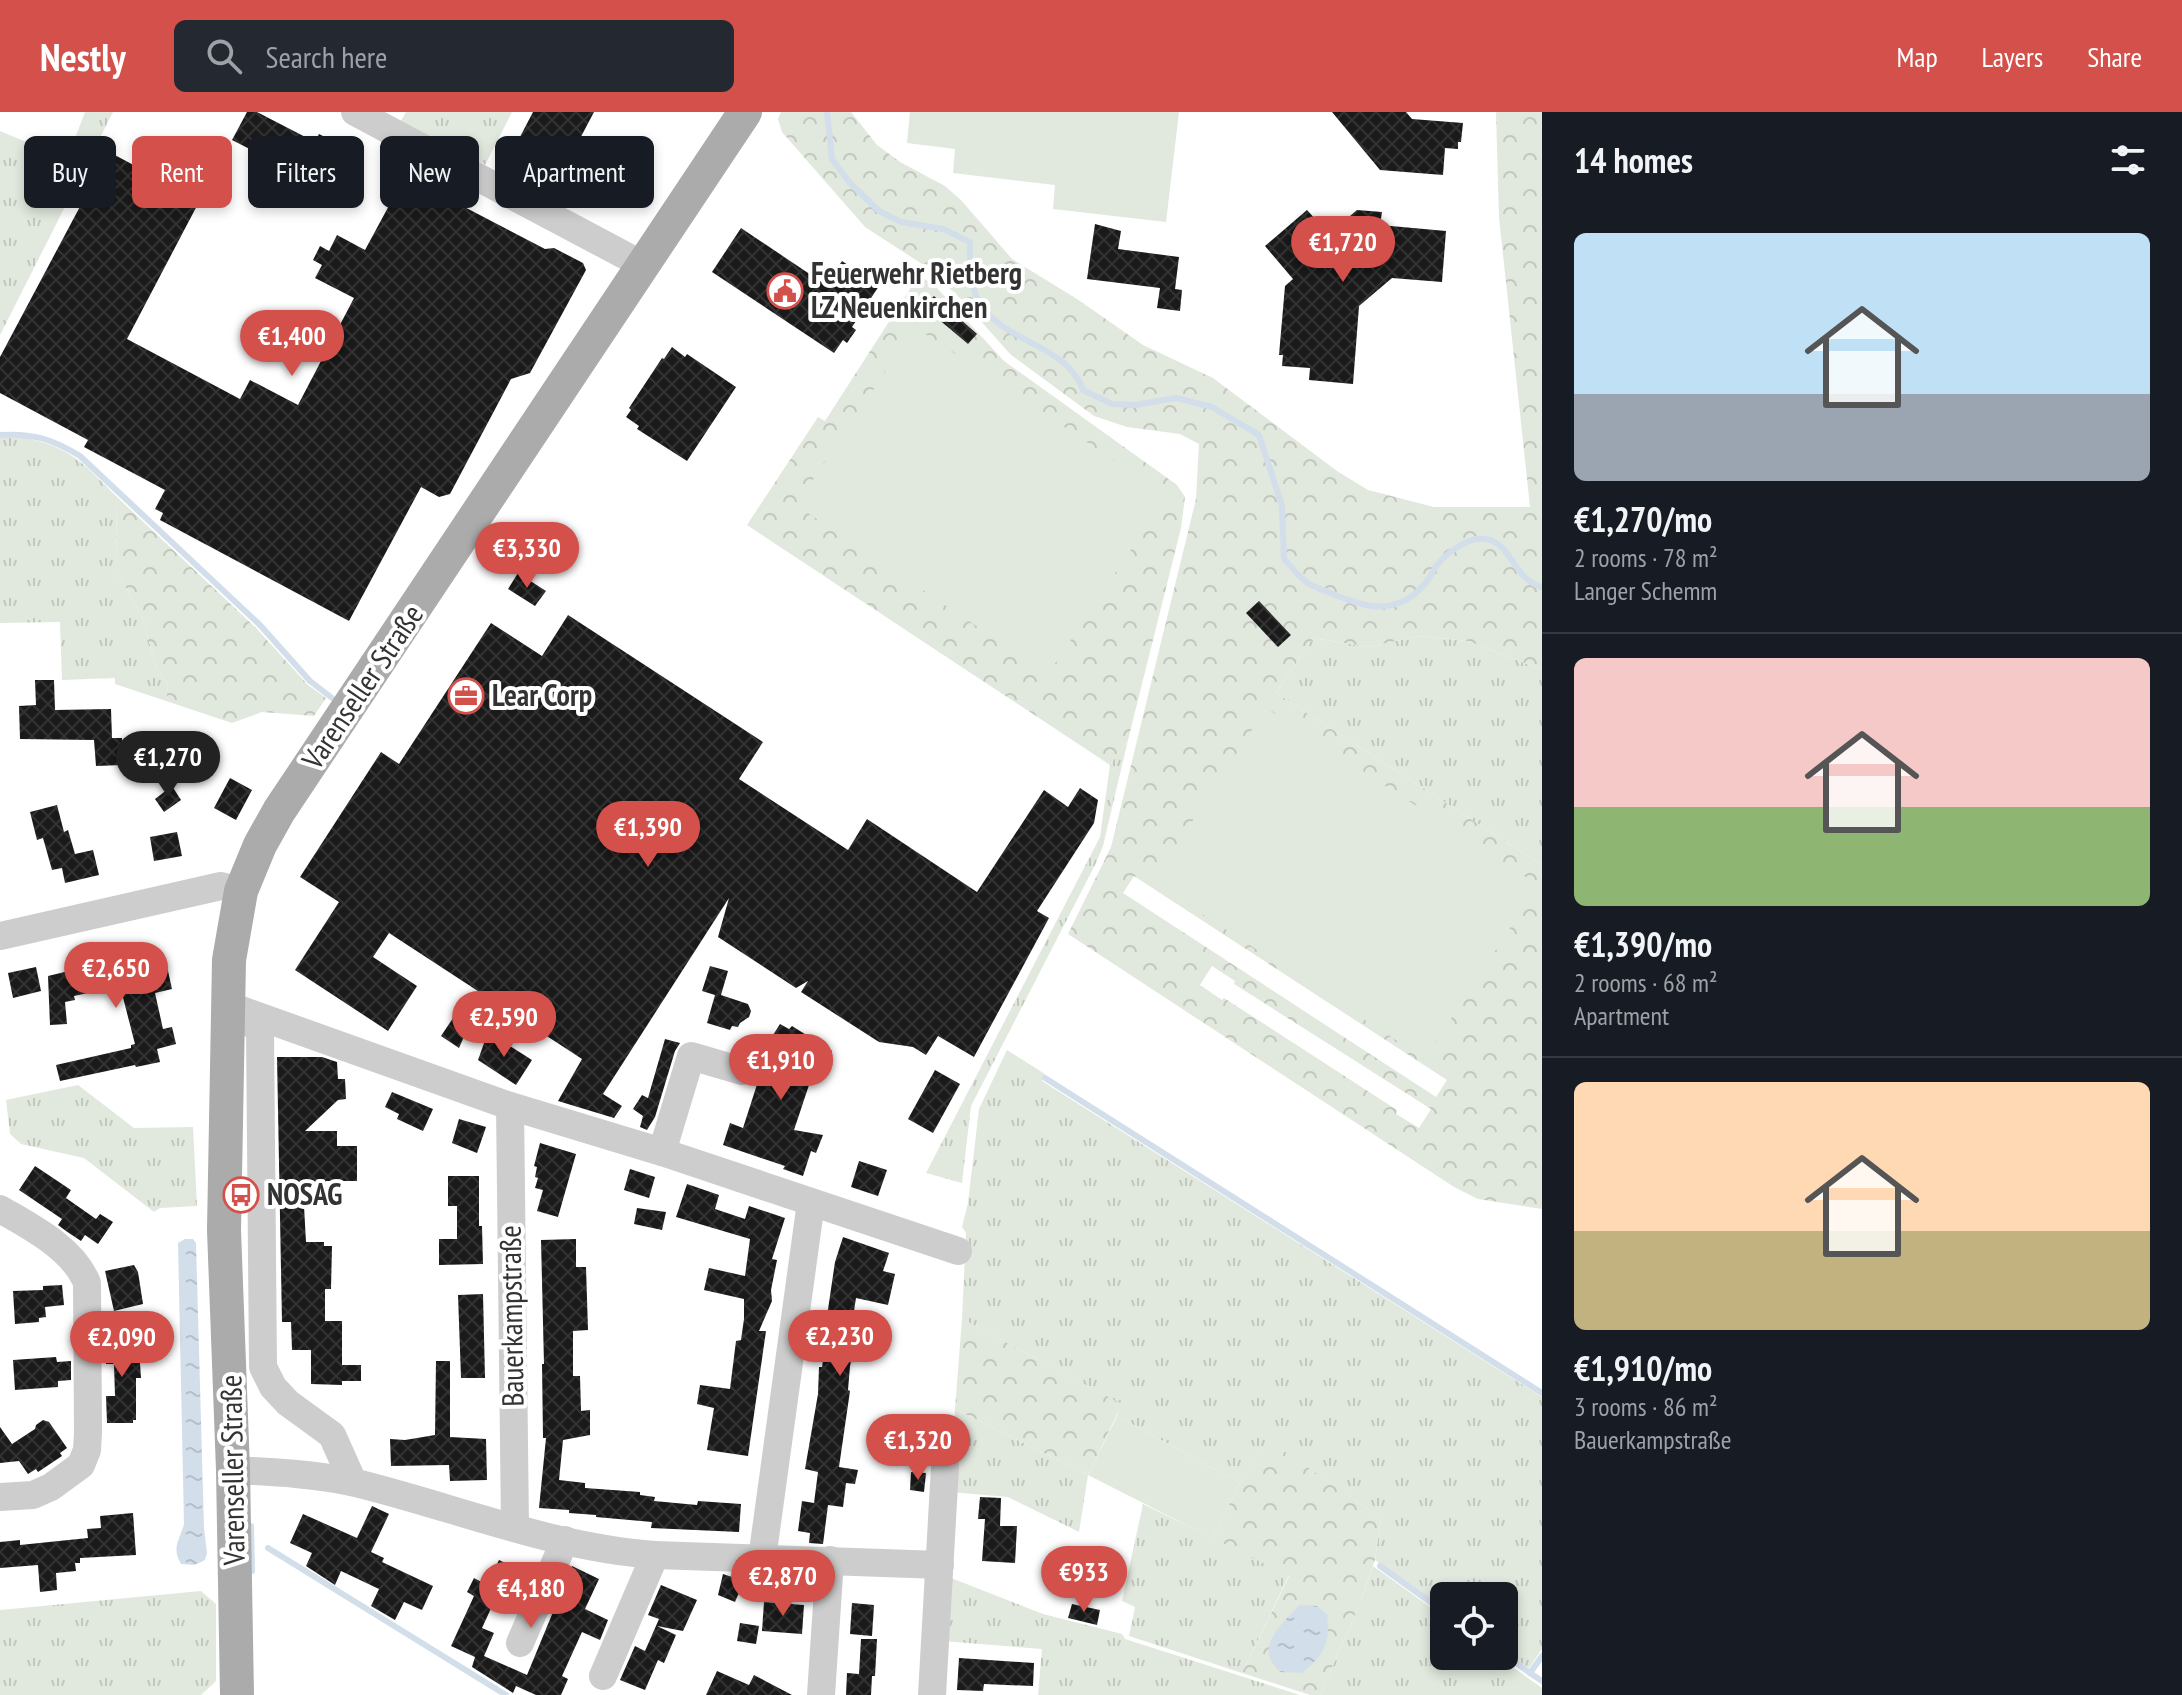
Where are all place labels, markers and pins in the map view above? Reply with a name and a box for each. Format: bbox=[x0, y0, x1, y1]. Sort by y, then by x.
pin: €1,720 bbox=[1278, 216, 1408, 284]
place label: Feuerwehr Rietberg LZ Neuenkirchen bbox=[811, 253, 1022, 326]
public building icon: Feuerwehr Rietberg LZ Neuenkirchen bbox=[766, 272, 804, 310]
pin: €1,400 bbox=[227, 310, 357, 378]
pin: €3,330 bbox=[462, 522, 592, 590]
place label: Lear Corp bbox=[492, 675, 592, 714]
office icon: Lear Corp bbox=[447, 677, 485, 715]
pin: €1,270 bbox=[103, 731, 233, 799]
pin: €1,390 bbox=[583, 801, 713, 869]
pin: €2,650 bbox=[51, 942, 181, 1010]
pin: €2,590 bbox=[439, 991, 569, 1059]
pin: €1,910 bbox=[716, 1034, 846, 1102]
place label: NOSAG bbox=[267, 1174, 342, 1213]
bus stop icon: NOSAG bbox=[222, 1176, 260, 1214]
pin: €2,230 bbox=[775, 1310, 905, 1378]
pin: €2,090 bbox=[57, 1311, 187, 1379]
pin: €1,320 bbox=[853, 1414, 983, 1482]
pin: €933 bbox=[1037, 1546, 1131, 1614]
pin: €2,870 bbox=[718, 1550, 848, 1618]
pin: €4,180 bbox=[466, 1562, 596, 1630]

